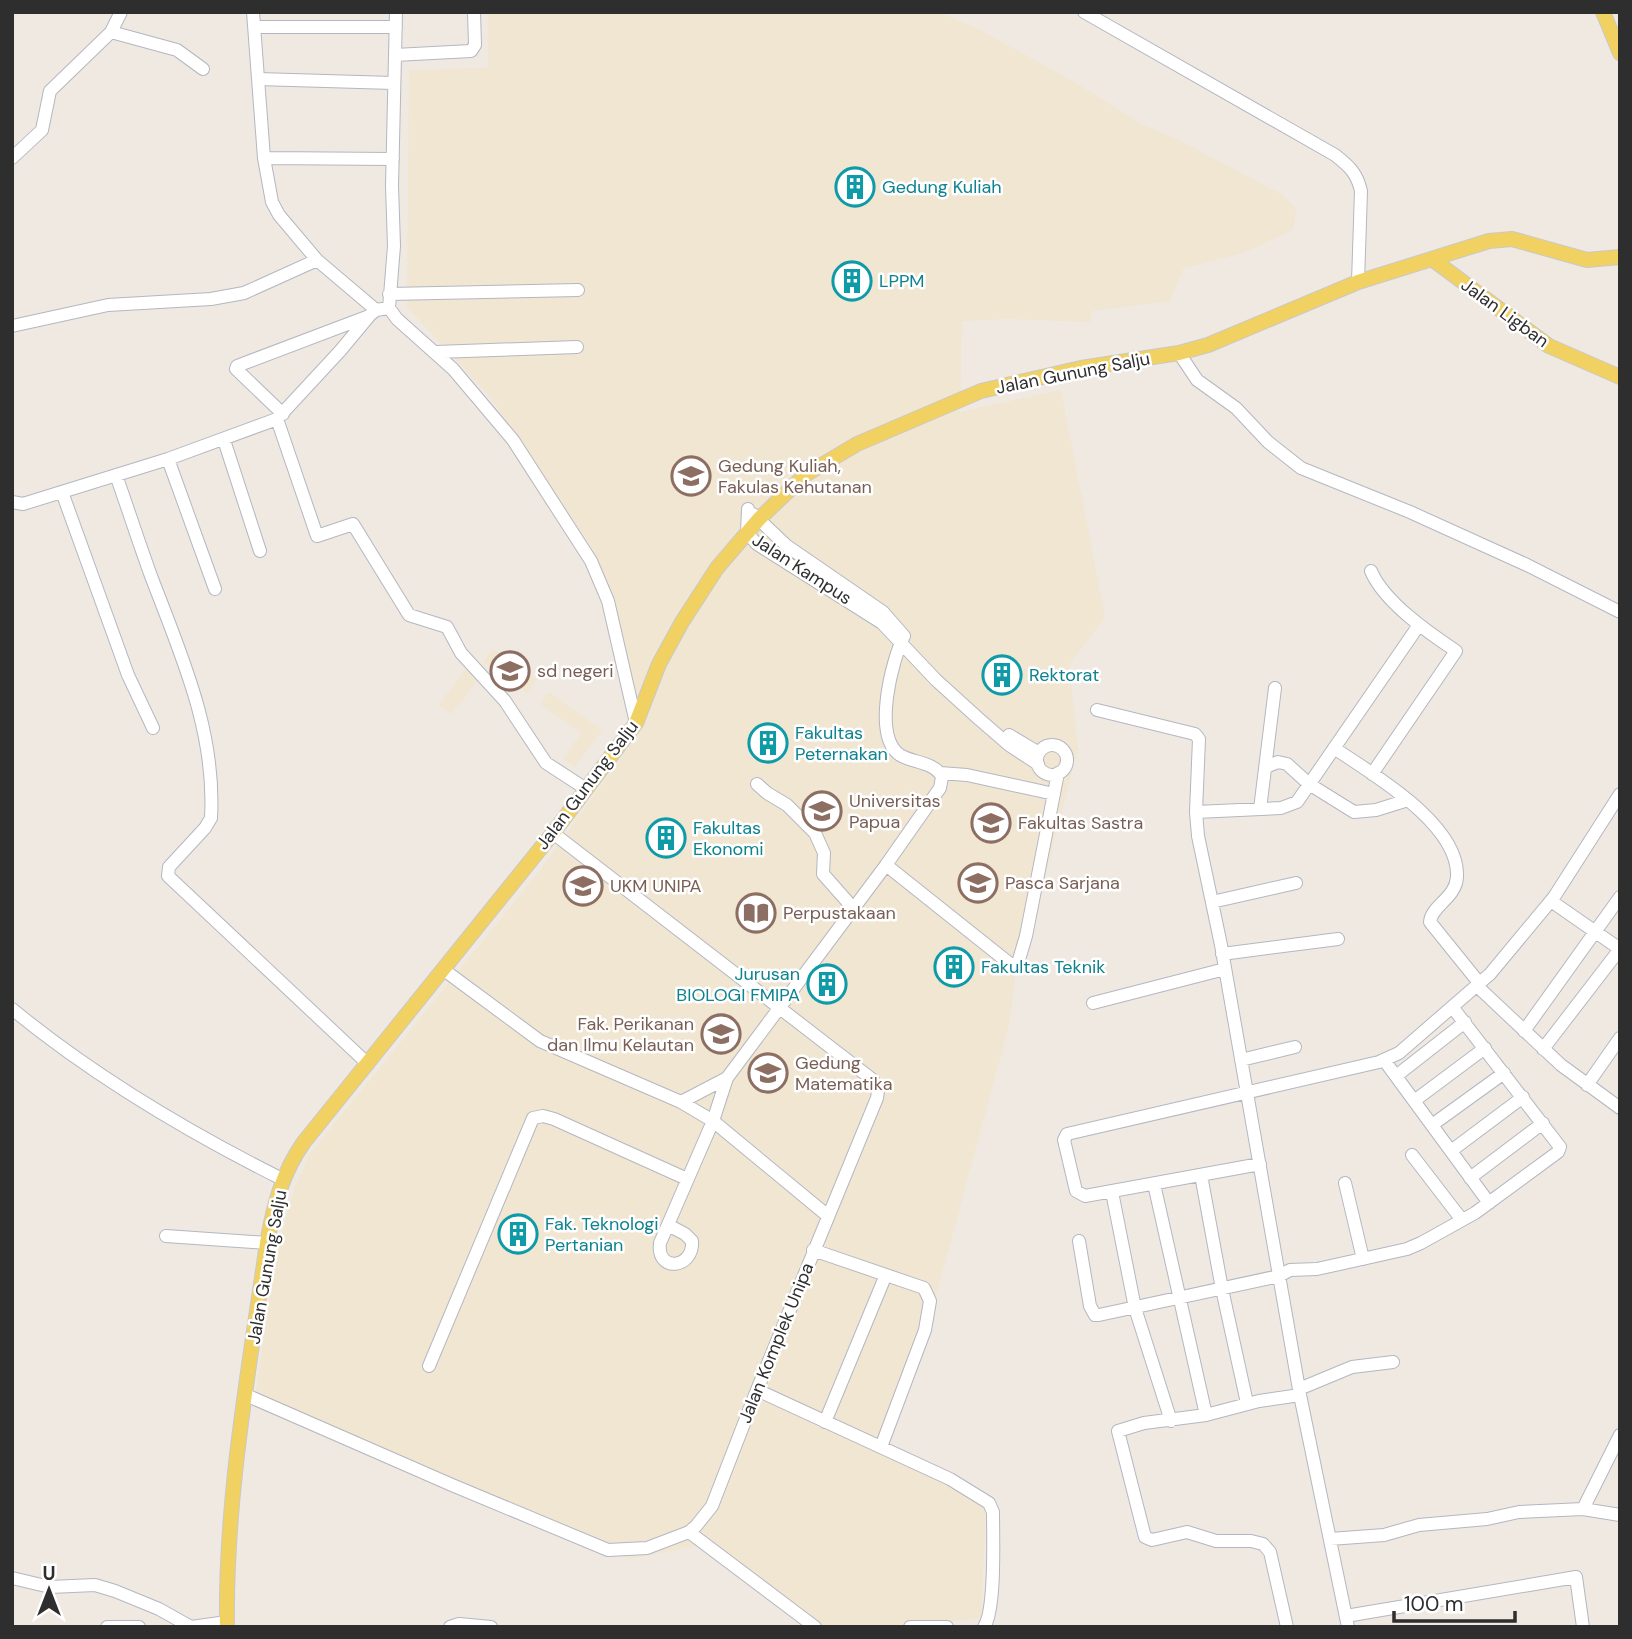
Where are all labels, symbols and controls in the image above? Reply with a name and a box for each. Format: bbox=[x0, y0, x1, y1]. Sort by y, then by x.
building icon: Gedung Kuliah bbox=[834, 166, 876, 208]
place label: Gedung Kuliah bbox=[882, 175, 1002, 199]
building icon: LPPM bbox=[831, 260, 873, 302]
place label: LPPM bbox=[879, 269, 925, 293]
street label: Jalan Ligban bbox=[1456, 273, 1554, 353]
street label: Jalan Gunung Salju bbox=[994, 346, 1152, 400]
place label: Gedung Kuliah, Fakulas Kehutanan bbox=[718, 454, 872, 499]
school or university icon: Gedung Kuliah, Fakulas Kehutanan bbox=[670, 455, 712, 497]
street label: Jalan Kampus bbox=[748, 528, 856, 610]
school or university icon: sd negeri bbox=[489, 650, 531, 692]
building icon: Rektorat bbox=[981, 654, 1023, 696]
place label: sd negeri bbox=[537, 659, 614, 683]
place label: Rektorat bbox=[1029, 663, 1099, 687]
street label: Jalan Gunung Salju bbox=[530, 715, 644, 855]
place label: Fakultas Peternakan bbox=[795, 721, 888, 766]
building icon: Fakultas Peternakan bbox=[747, 722, 789, 764]
place label: Universitas Papua bbox=[849, 789, 941, 834]
school or university icon: Universitas Papua bbox=[801, 790, 843, 832]
school or university icon: Fakultas Sastra bbox=[970, 802, 1012, 844]
place label: Fakultas Sastra bbox=[1018, 811, 1143, 835]
place label: Fakultas Ekonomi bbox=[693, 816, 764, 861]
building icon: Fakultas Ekonomi bbox=[645, 817, 687, 859]
school or university icon: Pasca Sarjana bbox=[957, 862, 999, 904]
school or university icon: UKM UNIPA bbox=[562, 865, 604, 907]
place label: Pasca Sarjana bbox=[1005, 871, 1120, 895]
place label: UKM UNIPA bbox=[610, 874, 702, 898]
library icon: Perpustakaan bbox=[735, 892, 777, 934]
place label: Perpustakaan bbox=[783, 901, 896, 925]
building icon: Fakultas Teknik bbox=[933, 946, 975, 988]
place label: Fakultas Teknik bbox=[981, 955, 1105, 979]
place label: Jurusan BIOLOGI FMIPA bbox=[676, 962, 800, 1007]
building icon: Jurusan BIOLOGI FMIPA bbox=[806, 963, 848, 1005]
place label: Fak. Perikanan dan Ilmu Kelautan bbox=[547, 1012, 694, 1057]
school or university icon: Fak. Perikanan dan Ilmu Kelautan bbox=[700, 1013, 742, 1055]
place label: Gedung Matematika bbox=[795, 1051, 892, 1096]
school or university icon: Gedung Matematika bbox=[747, 1052, 789, 1094]
street label: Jalan Gunung Salju bbox=[242, 1188, 292, 1346]
place label: Fak. Teknologi Pertanian bbox=[545, 1212, 659, 1257]
building icon: Fak. Teknologi Pertanian bbox=[497, 1213, 539, 1255]
street label: Jalan Komplek Unipa bbox=[733, 1259, 819, 1427]
north arrow bbox=[14, 1555, 84, 1625]
text: U bbox=[42, 1561, 56, 1586]
scale bar bbox=[1394, 1580, 1515, 1624]
text: 100 m bbox=[1404, 1590, 1464, 1618]

